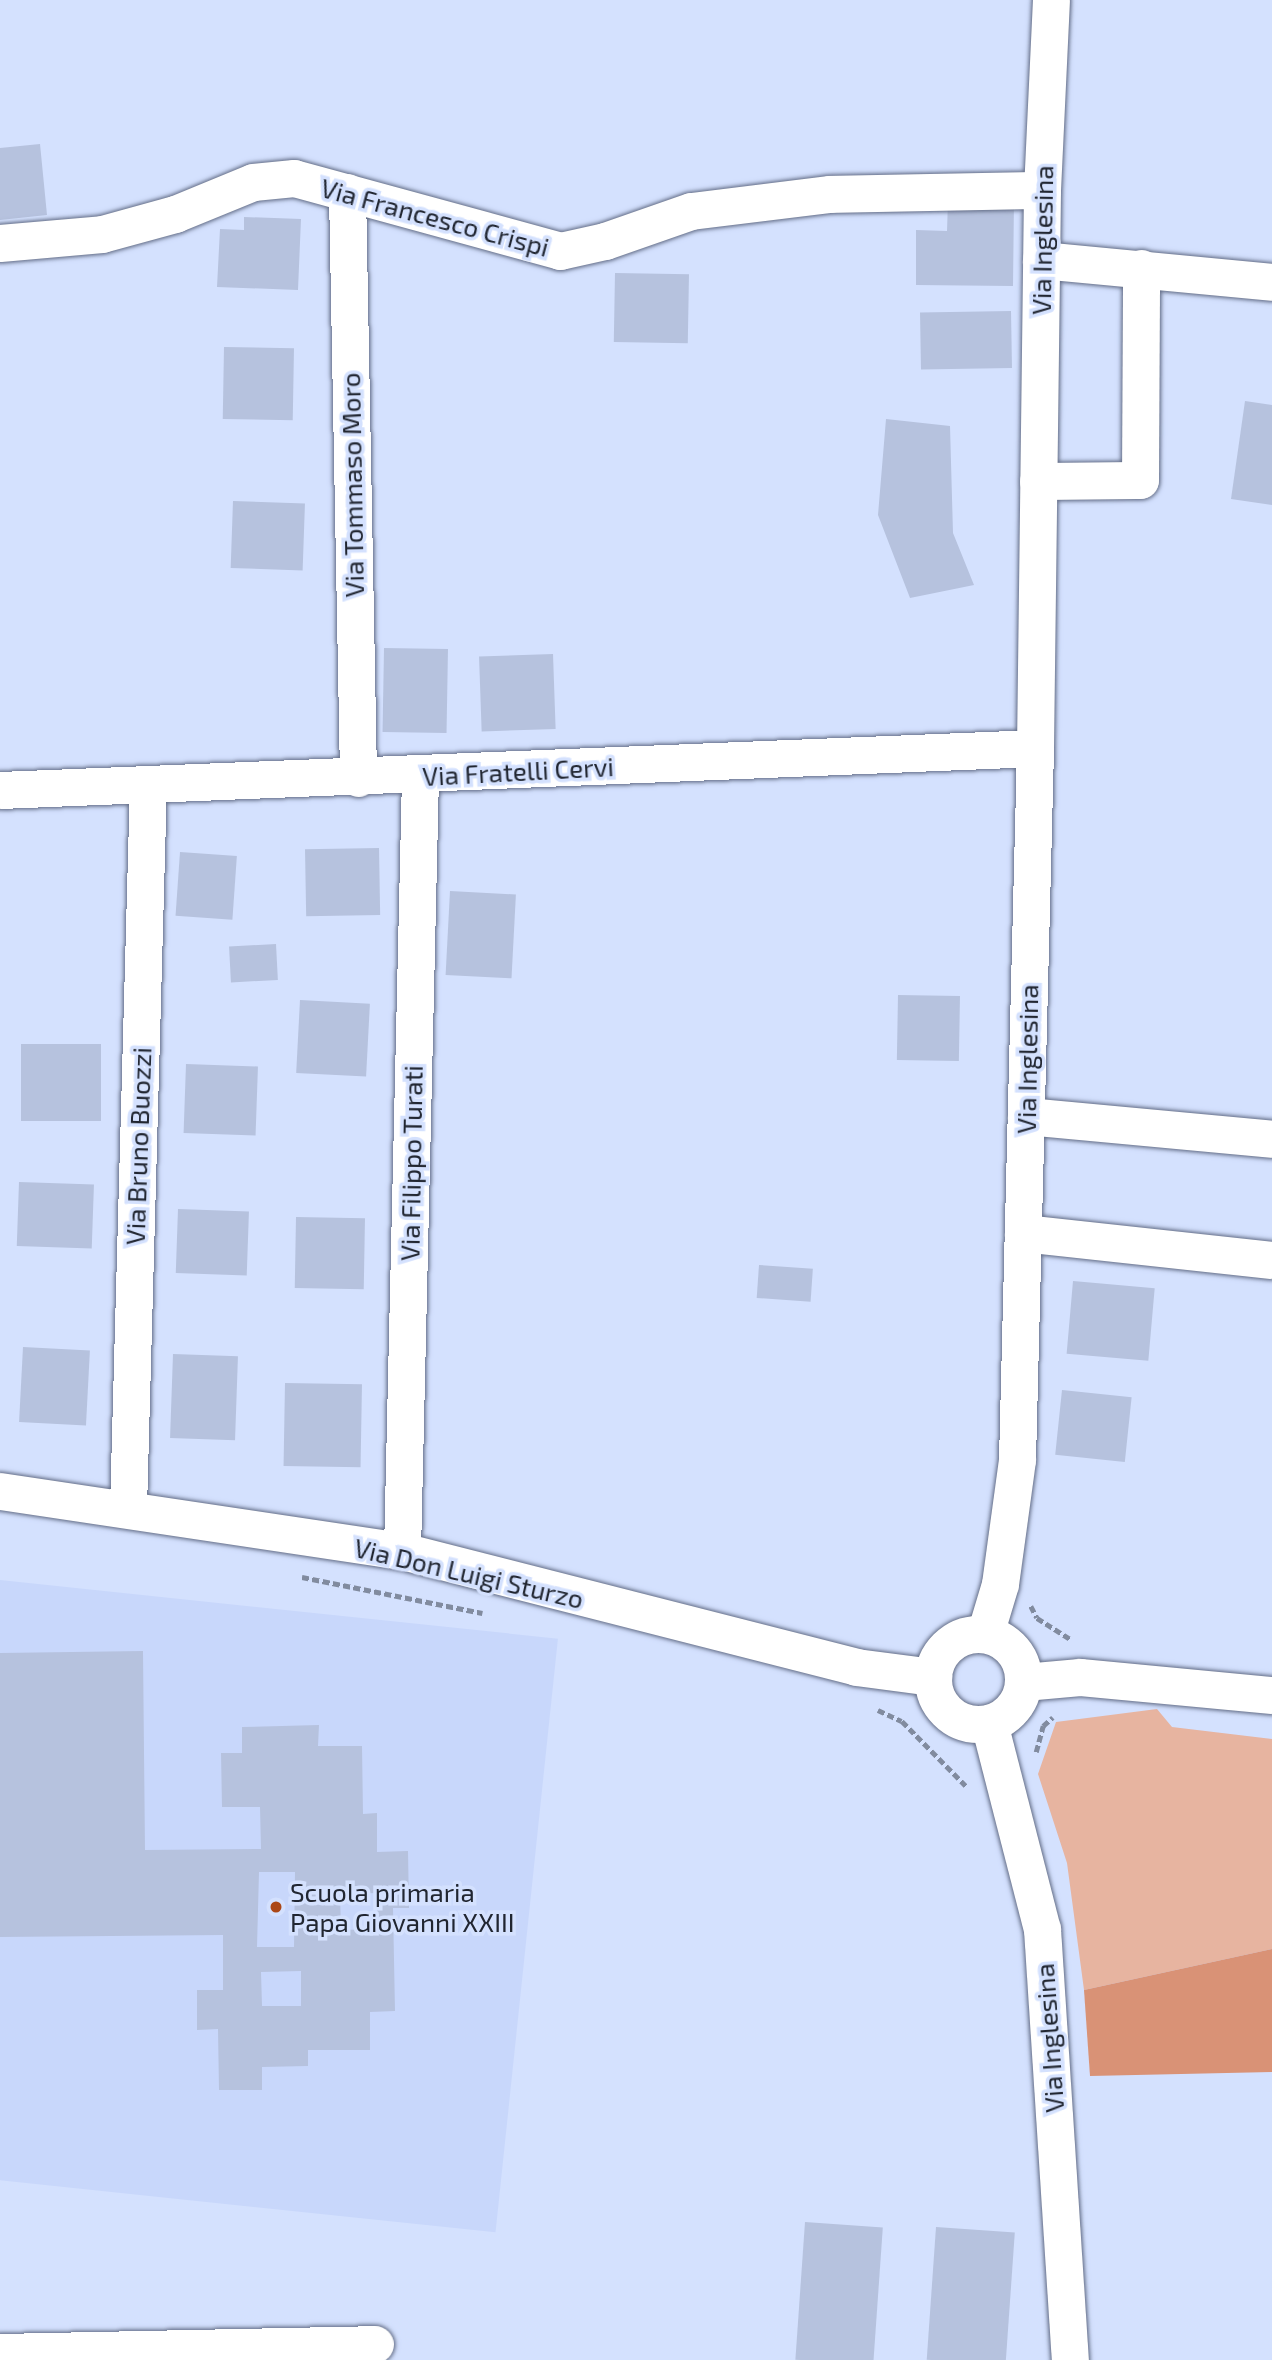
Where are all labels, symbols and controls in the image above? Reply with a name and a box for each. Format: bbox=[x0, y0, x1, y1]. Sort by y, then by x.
street label: Via Inglesina bbox=[1025, 165, 1059, 315]
street label: Via Francesco Crispi bbox=[318, 172, 552, 262]
street label: Via Tommaso Moro bbox=[334, 372, 370, 598]
street label: Via Fratelli Cervi bbox=[422, 750, 614, 792]
street label: Via Inglesina bbox=[1010, 984, 1044, 1134]
street label: Via Bruno Buozzi bbox=[119, 1046, 157, 1246]
street label: Via Filippo Turati bbox=[394, 1065, 428, 1261]
street label: Via Don Luigi Sturzo bbox=[351, 1531, 587, 1615]
place label: Scuola primaria Papa Giovanni XXIII bbox=[290, 1876, 515, 1938]
marker: Scuola primaria Papa Giovanni XXIII bbox=[268, 1899, 284, 1915]
street label: Via Inglesina bbox=[1028, 1962, 1070, 2114]

